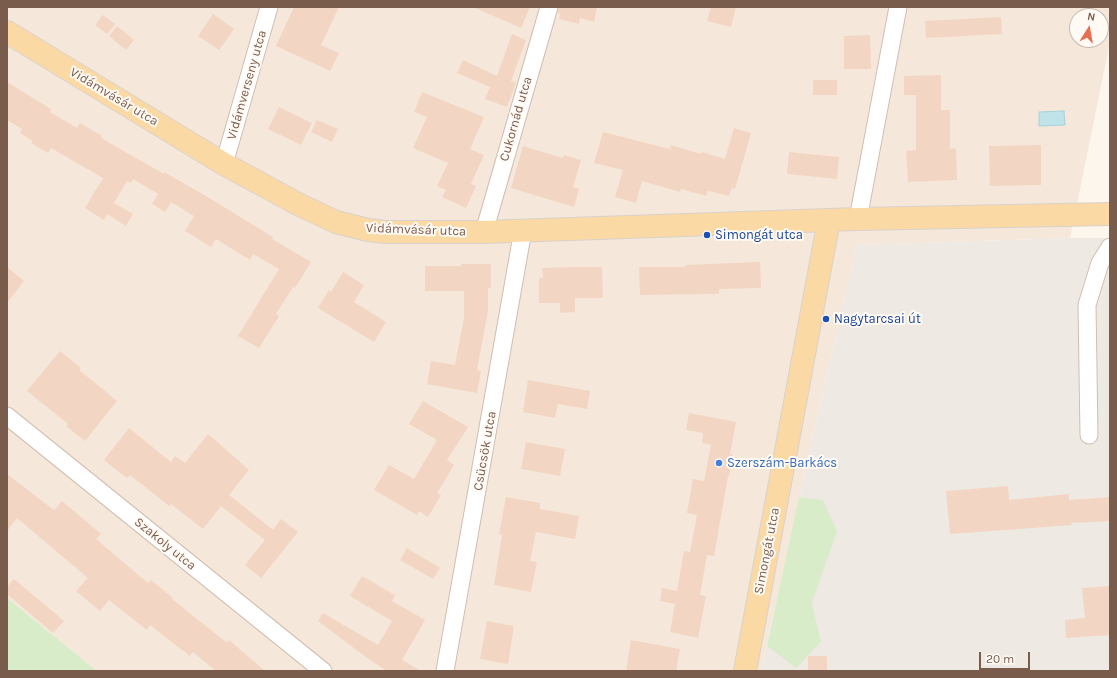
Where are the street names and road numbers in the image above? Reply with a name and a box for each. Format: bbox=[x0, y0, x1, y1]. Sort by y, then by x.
street label: Vidámverseny utca bbox=[224, 28, 270, 142]
street label: Vidámvásár utca bbox=[67, 64, 161, 130]
street label: Cukornád utca bbox=[496, 75, 536, 163]
street label: Vidámvásár utca bbox=[366, 220, 466, 240]
street label: Csücsök utca bbox=[470, 410, 500, 492]
street label: Simongát utca bbox=[751, 506, 783, 596]
street label: Szakoly utca bbox=[131, 514, 199, 574]

